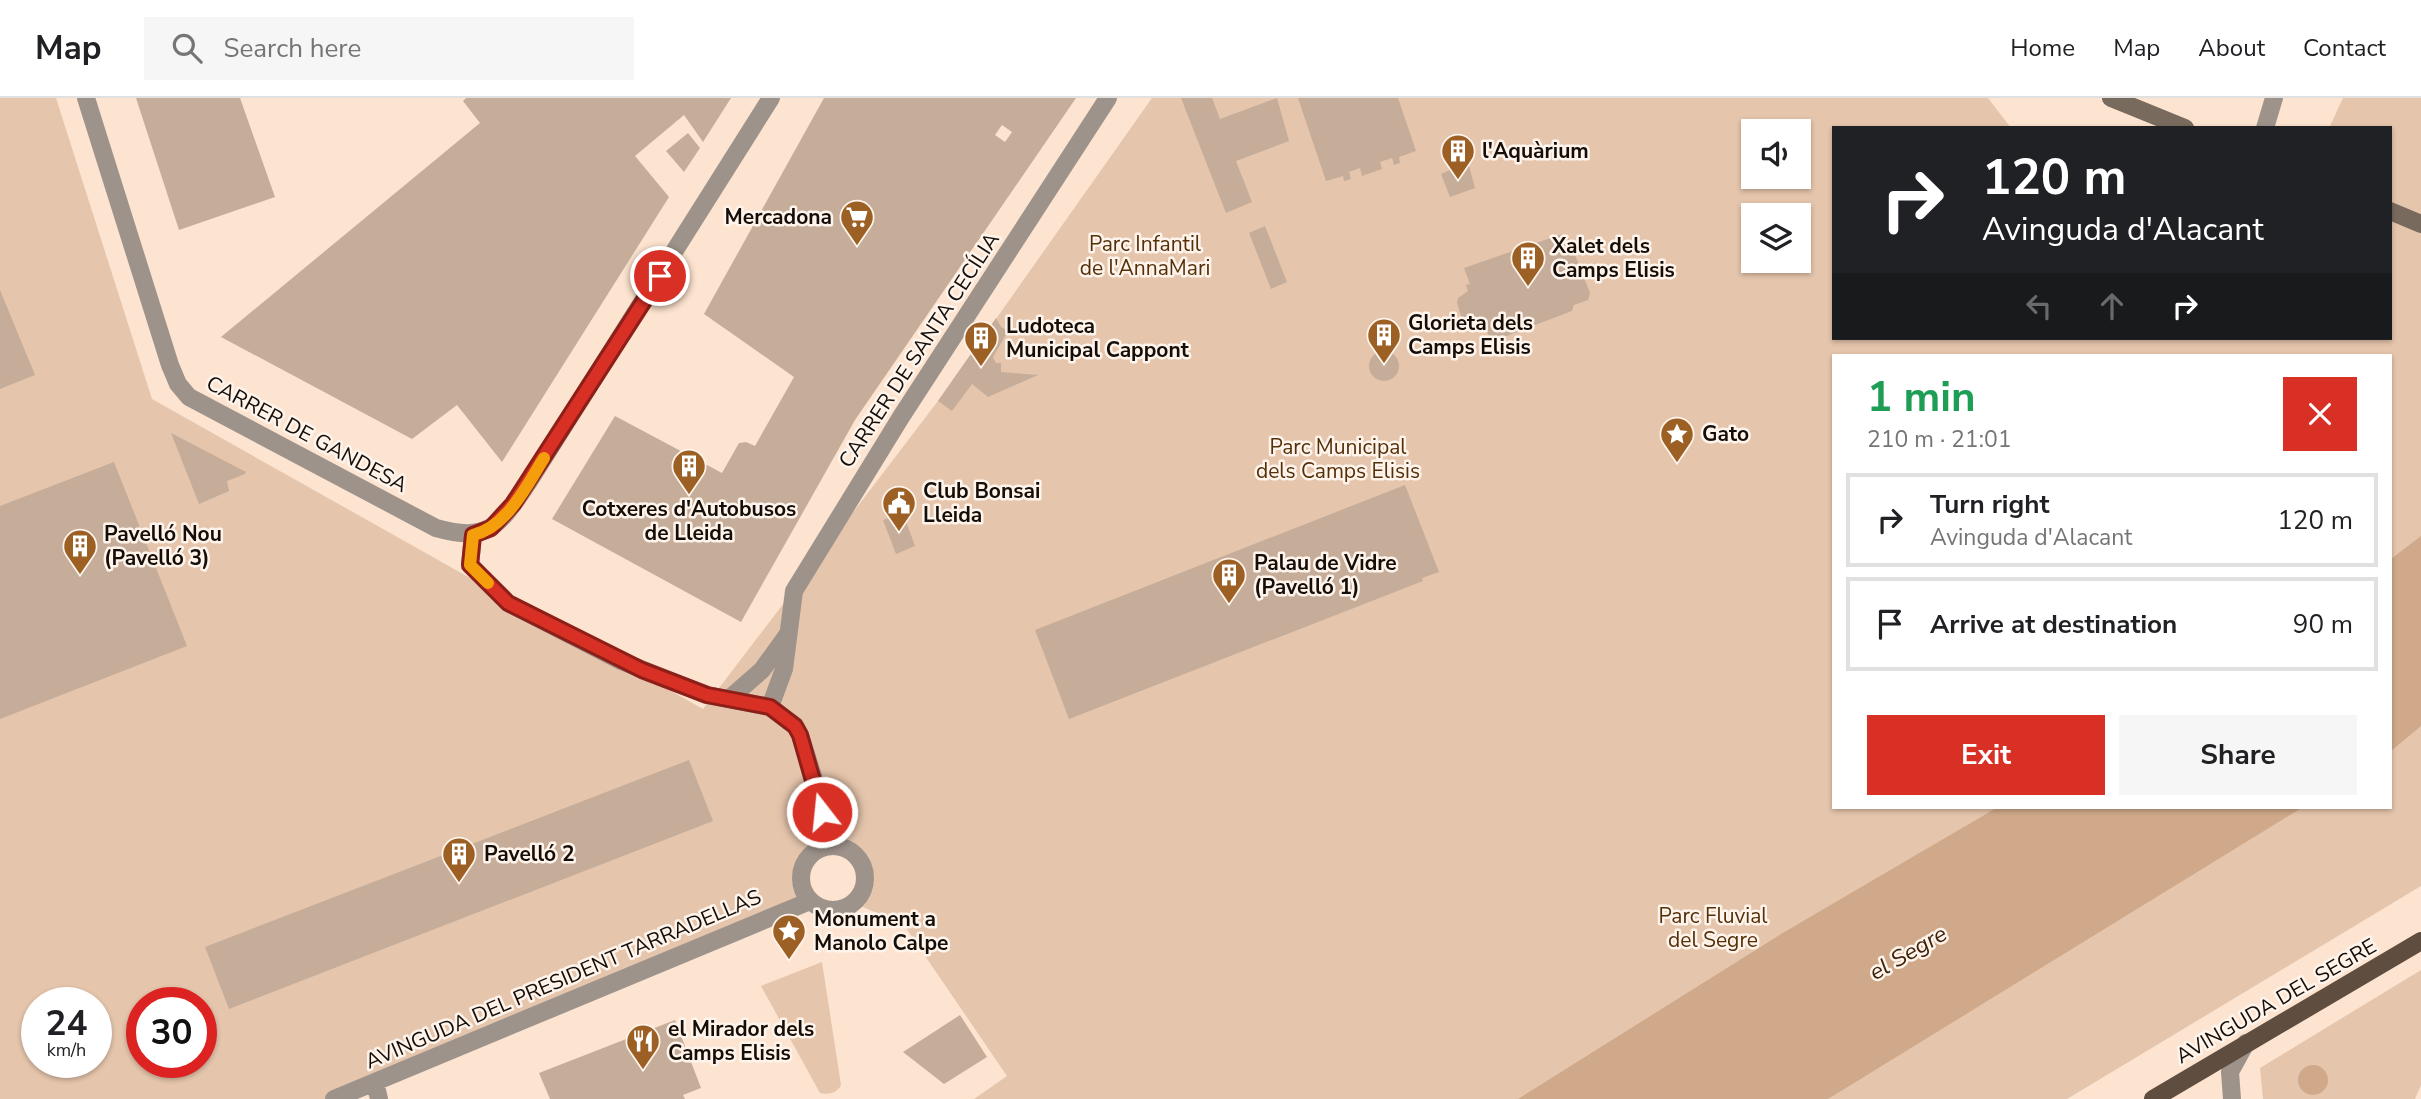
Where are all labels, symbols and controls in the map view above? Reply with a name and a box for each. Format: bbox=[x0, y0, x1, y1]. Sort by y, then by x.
search box bbox=[144, 17, 634, 80]
text: Map bbox=[35, 26, 102, 71]
icon: search bbox=[168, 29, 206, 67]
text: Search here bbox=[224, 31, 361, 66]
text: Home bbox=[2010, 32, 2075, 64]
text: Map bbox=[2113, 32, 2160, 64]
text: About bbox=[2198, 32, 2265, 64]
text: Contact bbox=[2303, 32, 2386, 64]
map controls bbox=[1741, 119, 1811, 273]
button: sound bbox=[1741, 119, 1811, 189]
building icon: l'Aquàrium bbox=[1439, 132, 1477, 181]
place label: l'Aquàrium bbox=[1482, 137, 1589, 165]
text: 120 m bbox=[1982, 144, 2126, 211]
icon: right bbox=[1867, 154, 1958, 245]
supermarket icon: Mercadona bbox=[838, 198, 876, 247]
place label: Mercadona bbox=[725, 203, 832, 231]
button: layers bbox=[1741, 203, 1811, 273]
text: Avinguda d'Alacant bbox=[1982, 208, 2264, 251]
street label: CARRER DE SANTA CECÍLIA bbox=[832, 227, 1006, 473]
park label: Parc Infantil de l'AnnaMari bbox=[1080, 230, 1210, 282]
place label: Xalet dels Camps Elisis bbox=[1551, 232, 1675, 284]
building icon: Xalet dels Camps Elisis bbox=[1509, 239, 1547, 288]
pin bbox=[630, 246, 690, 306]
icon: arrive bbox=[641, 257, 679, 295]
icon: left bbox=[2020, 287, 2058, 325]
icon: ahead bbox=[2093, 287, 2131, 325]
icon: right bbox=[2166, 287, 2204, 325]
place label: Glorieta dels Camps Elisis bbox=[1408, 309, 1533, 361]
place label: Ludoteca Municipal Cappont bbox=[1006, 312, 1190, 364]
building icon: Glorieta dels Camps Elisis bbox=[1365, 316, 1403, 365]
building icon: Ludoteca Municipal Cappont bbox=[962, 319, 1000, 368]
street label: CARRER DE GANDESA bbox=[202, 369, 412, 499]
text: 1 min bbox=[1867, 369, 1976, 426]
button: close bbox=[2283, 377, 2357, 451]
place icon: Gato bbox=[1658, 415, 1696, 464]
place label: Gato bbox=[1702, 420, 1749, 448]
text: 210 m · 21:01 bbox=[1867, 424, 2012, 455]
park label: Parc Municipal dels Camps Elisis bbox=[1256, 433, 1420, 485]
building icon: Cotxeres d'Autobusos de Lleida bbox=[670, 447, 708, 496]
place label: Club Bonsai Lleida bbox=[923, 477, 1040, 529]
public building icon: Club Bonsai Lleida bbox=[880, 484, 918, 533]
text: Turn right bbox=[1930, 487, 2049, 522]
place label: Cotxeres d'Autobusos de Lleida bbox=[582, 495, 796, 547]
icon: right bbox=[1871, 501, 1909, 539]
text: 120 m bbox=[2277, 503, 2353, 538]
place label: Pavelló Nou (Pavelló 3) bbox=[104, 520, 222, 572]
text: Avinguda d'Alacant bbox=[1930, 522, 2132, 553]
building icon: Pavelló Nou (Pavelló 3) bbox=[61, 527, 99, 576]
place label: Palau de Vidre (Pavelló 1) bbox=[1254, 549, 1397, 601]
building icon: Palau de Vidre (Pavelló 1) bbox=[1210, 556, 1248, 605]
icon: arrive bbox=[1871, 605, 1909, 643]
text: Arrive at destination bbox=[1930, 607, 2177, 642]
text: 90 m bbox=[2293, 607, 2353, 642]
button: Exit bbox=[1867, 715, 2105, 795]
button: Share bbox=[2119, 715, 2357, 795]
position arrow bbox=[785, 775, 859, 849]
building icon: Pavelló 2 bbox=[440, 835, 478, 884]
place label: Pavelló 2 bbox=[484, 840, 575, 868]
street label: AVINGUDA DEL PRESIDENT TARRADELLAS bbox=[361, 883, 765, 1075]
park label: Parc Fluvial del Segre bbox=[1659, 902, 1768, 954]
place label: Monument a Manolo Calpe bbox=[814, 905, 949, 957]
place icon: Monument a Manolo Calpe bbox=[770, 912, 808, 961]
water label: el Segre bbox=[1863, 918, 1953, 988]
street label: AVINGUDA DEL SEGRE bbox=[2171, 932, 2381, 1070]
speed limit sign: 30 bbox=[126, 987, 217, 1078]
text: 24 bbox=[45, 1000, 88, 1047]
place label: el Mirador dels Camps Elisis bbox=[668, 1015, 814, 1067]
restaurant icon: el Mirador dels Camps Elisis bbox=[624, 1022, 662, 1071]
text: km/h bbox=[47, 1038, 86, 1062]

